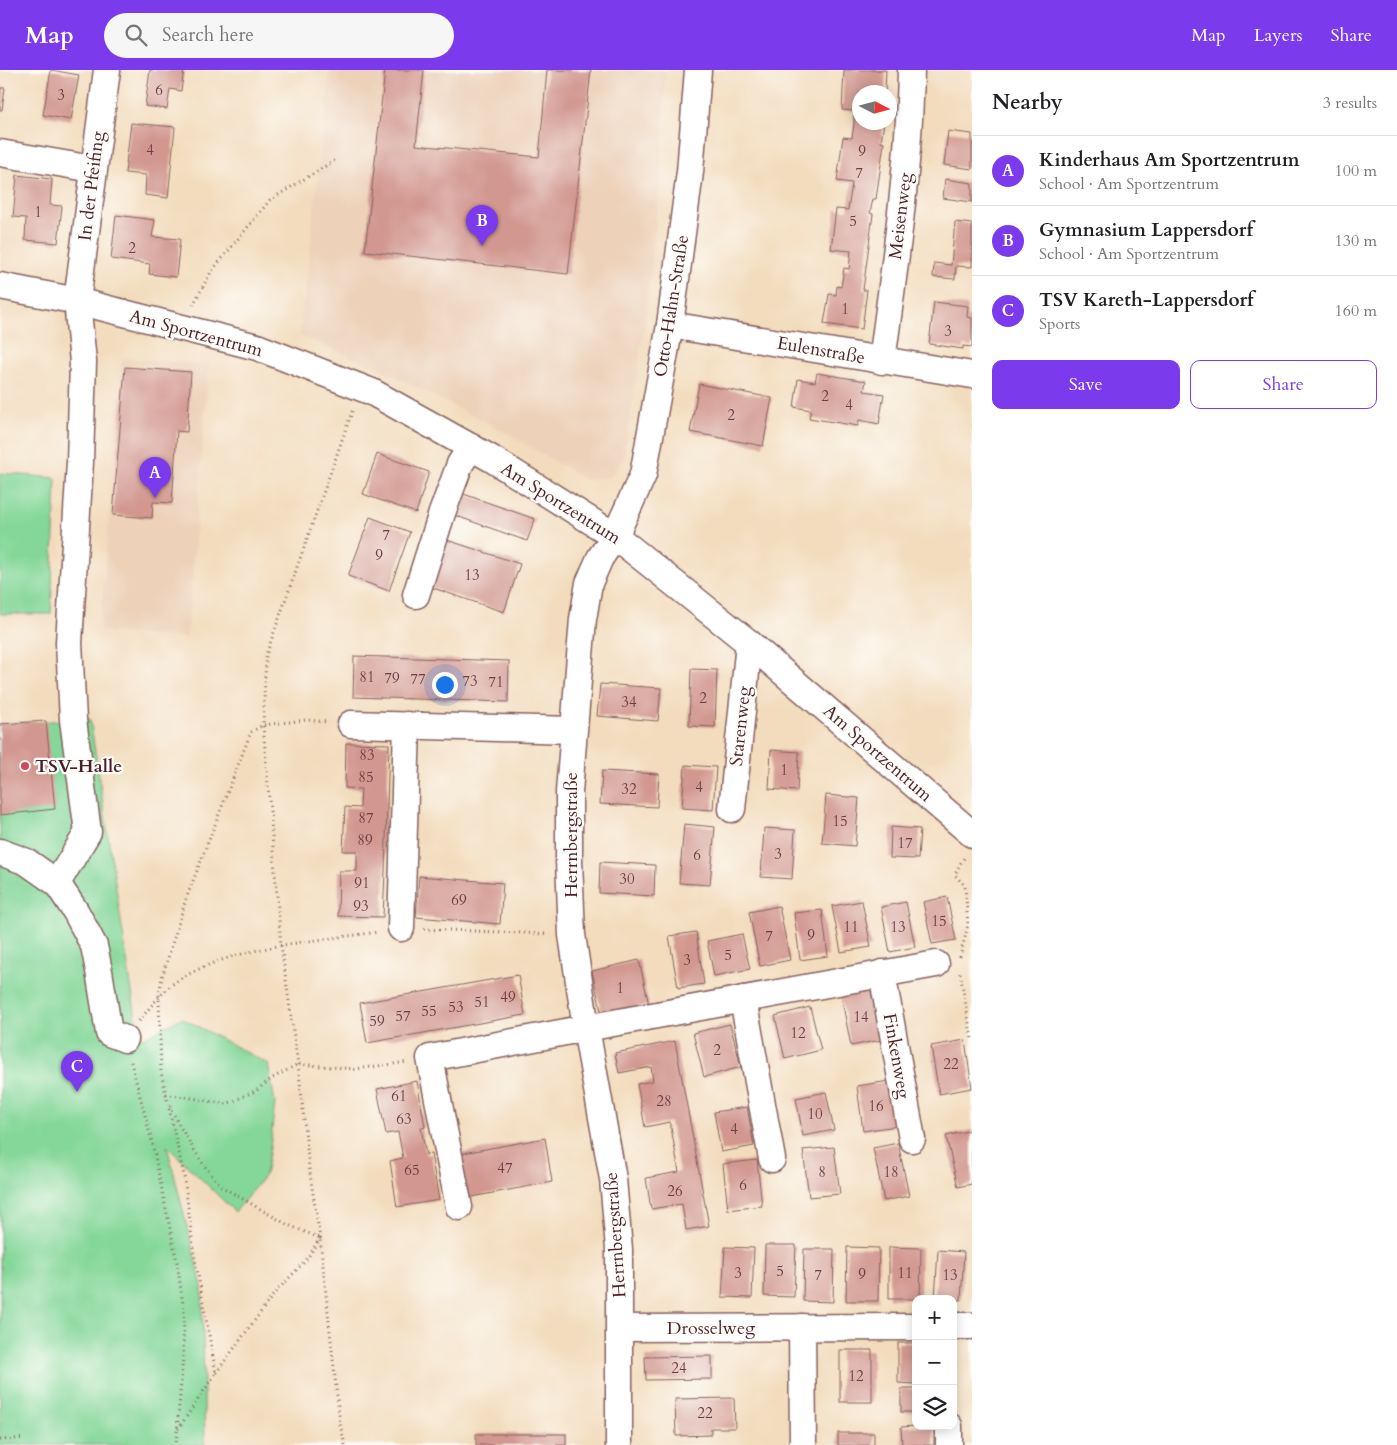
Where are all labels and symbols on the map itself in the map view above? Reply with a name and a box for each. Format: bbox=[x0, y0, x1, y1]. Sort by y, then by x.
house number: 6 bbox=[155, 80, 163, 100]
house number: 3 bbox=[57, 85, 65, 105]
north arrow bbox=[852, 85, 897, 130]
street label: In der Pfeifing bbox=[72, 129, 111, 242]
house number: 4 bbox=[146, 140, 154, 160]
house number: 9 bbox=[858, 141, 866, 161]
house number: 7 bbox=[855, 163, 863, 183]
street label: Meisenweg bbox=[883, 170, 918, 261]
house number: 1 bbox=[34, 202, 42, 222]
pin: B bbox=[466, 205, 498, 246]
house number: 5 bbox=[849, 211, 857, 231]
street label: Otto-Hahn-Straße bbox=[648, 233, 695, 379]
house number: 2 bbox=[128, 238, 136, 258]
house number: 1 bbox=[841, 299, 849, 319]
street label: Am Sportzentrum bbox=[126, 304, 266, 364]
house number: 3 bbox=[944, 321, 952, 341]
street label: Eulenstraße bbox=[775, 330, 867, 371]
house number: 2 bbox=[821, 386, 829, 406]
house number: 4 bbox=[845, 395, 853, 415]
house number: 2 bbox=[727, 405, 735, 425]
street label: Am Sportzentrum bbox=[496, 456, 626, 551]
pin: A bbox=[139, 457, 171, 498]
house number: 7 bbox=[382, 525, 390, 545]
house number: 9 bbox=[375, 545, 383, 565]
house number: 13 bbox=[464, 565, 480, 585]
house number: 81 bbox=[359, 667, 375, 687]
house number: 79 bbox=[384, 668, 400, 688]
house number: 77 bbox=[410, 669, 426, 689]
house number: 73 bbox=[462, 671, 478, 691]
your location bbox=[432, 672, 458, 698]
house number: 71 bbox=[488, 672, 504, 692]
street label: Starenweg bbox=[724, 684, 757, 767]
house number: 2 bbox=[699, 688, 707, 708]
house number: 34 bbox=[621, 692, 637, 712]
street label: Am Sportzentrum bbox=[818, 699, 938, 808]
house number: 83 bbox=[359, 745, 375, 765]
place label: TSV-Halle bbox=[35, 754, 122, 779]
marker: TSV-Halle bbox=[19, 760, 31, 772]
house number: 1 bbox=[780, 760, 788, 780]
house number: 85 bbox=[358, 767, 374, 787]
street label: Herrnbergstraße bbox=[559, 772, 584, 898]
house number: 4 bbox=[695, 777, 703, 797]
house number: 32 bbox=[621, 779, 637, 799]
house number: 87 bbox=[358, 808, 374, 828]
house number: 15 bbox=[832, 811, 848, 831]
house number: 89 bbox=[357, 830, 373, 850]
house number: 17 bbox=[897, 833, 913, 853]
house number: 3 bbox=[774, 844, 782, 864]
house number: 6 bbox=[693, 845, 701, 865]
house number: 30 bbox=[619, 869, 635, 889]
house number: 91 bbox=[354, 873, 370, 893]
house number: 69 bbox=[451, 890, 467, 910]
house number: 93 bbox=[353, 896, 369, 916]
house number: 15 bbox=[931, 911, 947, 931]
house number: 11 bbox=[843, 917, 859, 937]
house number: 13 bbox=[890, 917, 906, 937]
house number: 9 bbox=[807, 925, 815, 945]
house number: 7 bbox=[765, 926, 773, 946]
house number: 5 bbox=[724, 945, 732, 965]
house number: 3 bbox=[683, 950, 691, 970]
house number: 1 bbox=[616, 978, 624, 998]
house number: 49 bbox=[500, 987, 516, 1007]
house number: 51 bbox=[474, 992, 490, 1012]
house number: 53 bbox=[448, 997, 464, 1017]
house number: 55 bbox=[421, 1001, 437, 1021]
house number: 57 bbox=[395, 1006, 411, 1026]
house number: 14 bbox=[853, 1007, 869, 1027]
house number: 59 bbox=[369, 1011, 385, 1031]
street label: Finkenweg bbox=[877, 1011, 916, 1102]
house number: 12 bbox=[790, 1023, 806, 1043]
house number: 2 bbox=[713, 1040, 721, 1060]
pin: C bbox=[61, 1051, 93, 1092]
house number: 22 bbox=[943, 1054, 959, 1074]
house number: 61 bbox=[391, 1086, 407, 1106]
house number: 28 bbox=[656, 1091, 672, 1111]
house number: 16 bbox=[868, 1096, 884, 1116]
house number: 10 bbox=[807, 1104, 823, 1124]
house number: 63 bbox=[396, 1109, 412, 1129]
house number: 4 bbox=[730, 1119, 738, 1139]
house number: 47 bbox=[497, 1158, 513, 1178]
house number: 65 bbox=[404, 1160, 420, 1180]
house number: 8 bbox=[818, 1162, 826, 1182]
house number: 18 bbox=[883, 1162, 899, 1182]
street label: Herrnbergstraße bbox=[599, 1171, 632, 1299]
house number: 6 bbox=[739, 1175, 747, 1195]
house number: 26 bbox=[667, 1181, 683, 1201]
house number: 5 bbox=[776, 1261, 784, 1281]
house number: 3 bbox=[734, 1263, 742, 1283]
house number: 11 bbox=[897, 1263, 913, 1283]
house number: 9 bbox=[858, 1264, 866, 1284]
house number: 7 bbox=[814, 1265, 822, 1285]
house number: 13 bbox=[942, 1265, 958, 1285]
street label: Drosselweg bbox=[667, 1316, 756, 1341]
house number: 24 bbox=[671, 1358, 687, 1378]
house number: 12 bbox=[848, 1366, 864, 1386]
house number: 22 bbox=[697, 1403, 713, 1423]

